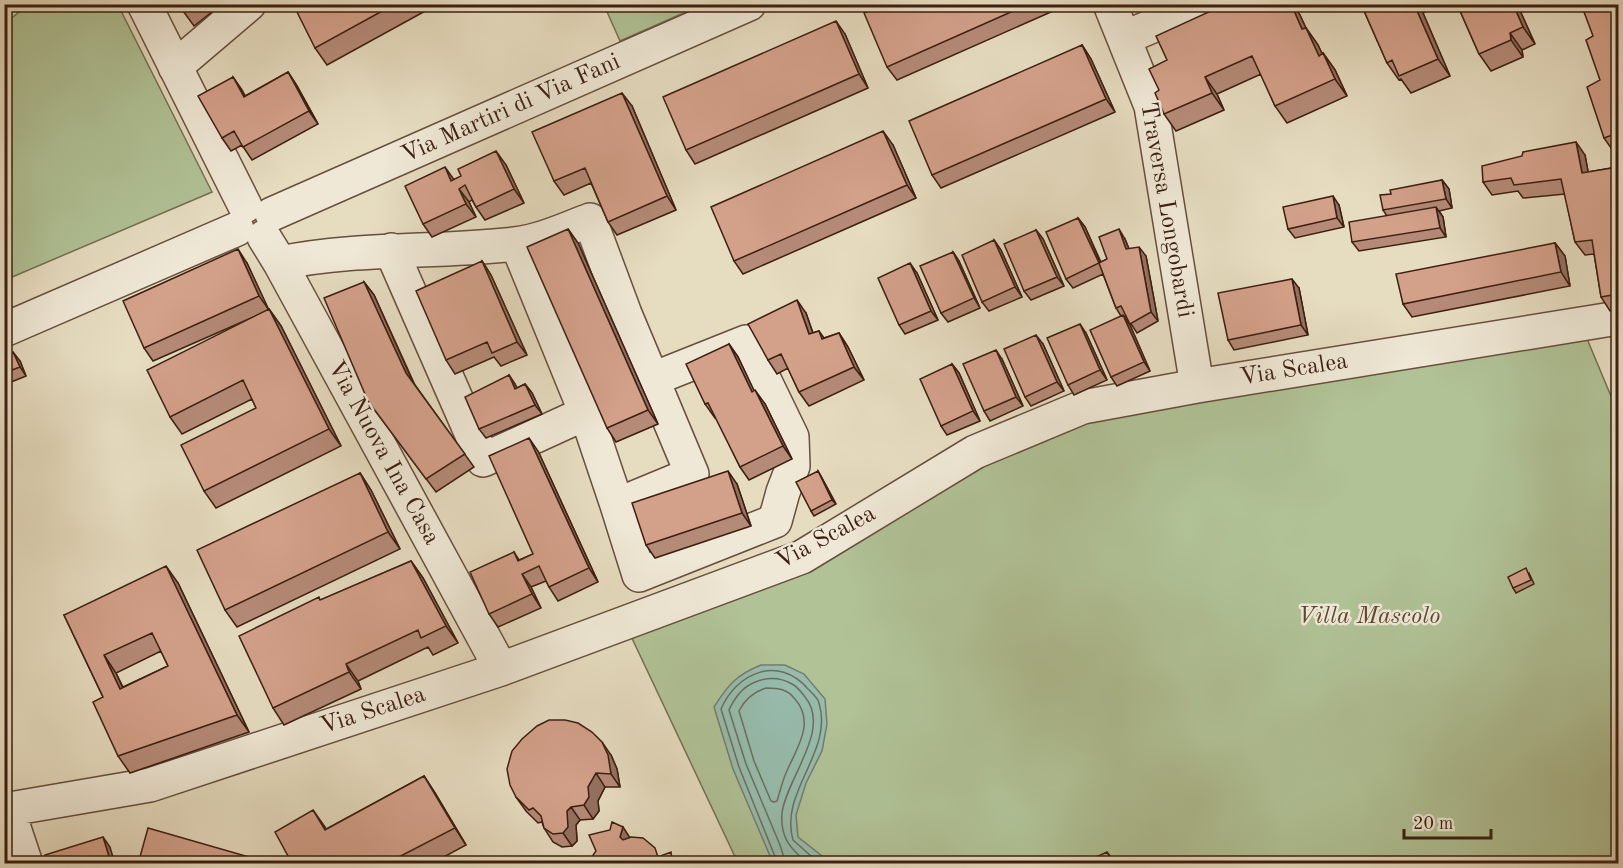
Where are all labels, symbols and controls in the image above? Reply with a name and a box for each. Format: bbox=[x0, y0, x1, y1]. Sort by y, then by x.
street label: Via Martiri di Via Fani bbox=[398, 50, 624, 168]
street label: Traversa Longobardi bbox=[1135, 100, 1197, 320]
street label: Via Scalea bbox=[1238, 350, 1350, 390]
street label: Via Nuova Ina Casa bbox=[322, 357, 444, 549]
street label: Via Scalea bbox=[772, 502, 880, 574]
park label: Villa Mascolo bbox=[1298, 605, 1440, 629]
street label: Via Scalea bbox=[317, 683, 429, 739]
scale bar bbox=[1404, 802, 1491, 840]
text: 20 m bbox=[1413, 815, 1453, 833]

